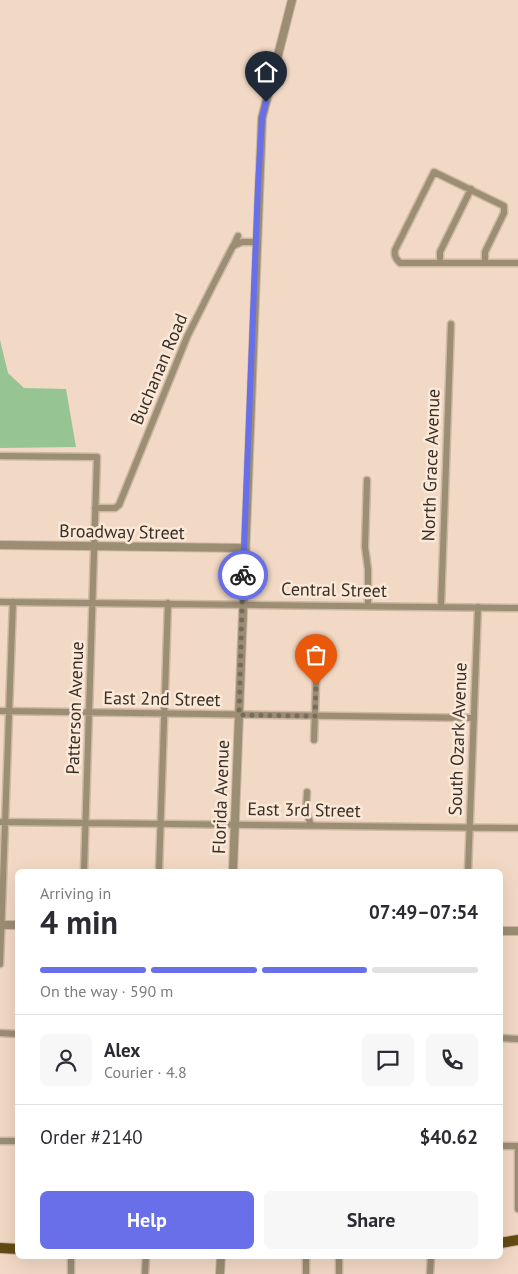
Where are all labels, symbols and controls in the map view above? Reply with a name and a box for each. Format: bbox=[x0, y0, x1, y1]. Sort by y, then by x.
pin bbox=[245, 51, 287, 102]
icon: home bbox=[252, 58, 280, 86]
street label: Buchanan Road bbox=[125, 310, 192, 428]
street label: North Grace Avenue bbox=[416, 388, 445, 542]
street label: Broadway Street bbox=[59, 519, 185, 544]
courier bbox=[218, 550, 268, 600]
icon: bike bbox=[229, 561, 257, 589]
street label: Central Street bbox=[281, 577, 387, 602]
pin bbox=[295, 634, 337, 685]
street label: Patterson Avenue bbox=[61, 641, 88, 775]
icon: bag bbox=[302, 641, 330, 669]
street label: South Ozark Avenue bbox=[443, 662, 472, 816]
street label: East 2nd Street bbox=[103, 686, 221, 711]
street label: Florida Avenue bbox=[207, 740, 234, 854]
street label: East 3rd Street bbox=[247, 797, 361, 822]
text: Arriving in bbox=[40, 883, 111, 903]
text: 07:49–07:54 bbox=[369, 900, 478, 924]
text: 4 min bbox=[40, 901, 118, 943]
text: On the way · 590 m bbox=[40, 981, 173, 1001]
button: person bbox=[40, 1034, 92, 1086]
button: chat bbox=[362, 1034, 414, 1086]
button: phone bbox=[426, 1034, 478, 1086]
text: Alex bbox=[104, 1038, 140, 1062]
text: Courier · 4.8 bbox=[104, 1062, 187, 1082]
text: Order #2140 bbox=[40, 1125, 143, 1149]
text: $40.62 bbox=[419, 1125, 478, 1149]
button: Help bbox=[40, 1191, 254, 1249]
button: Share bbox=[264, 1191, 478, 1249]

